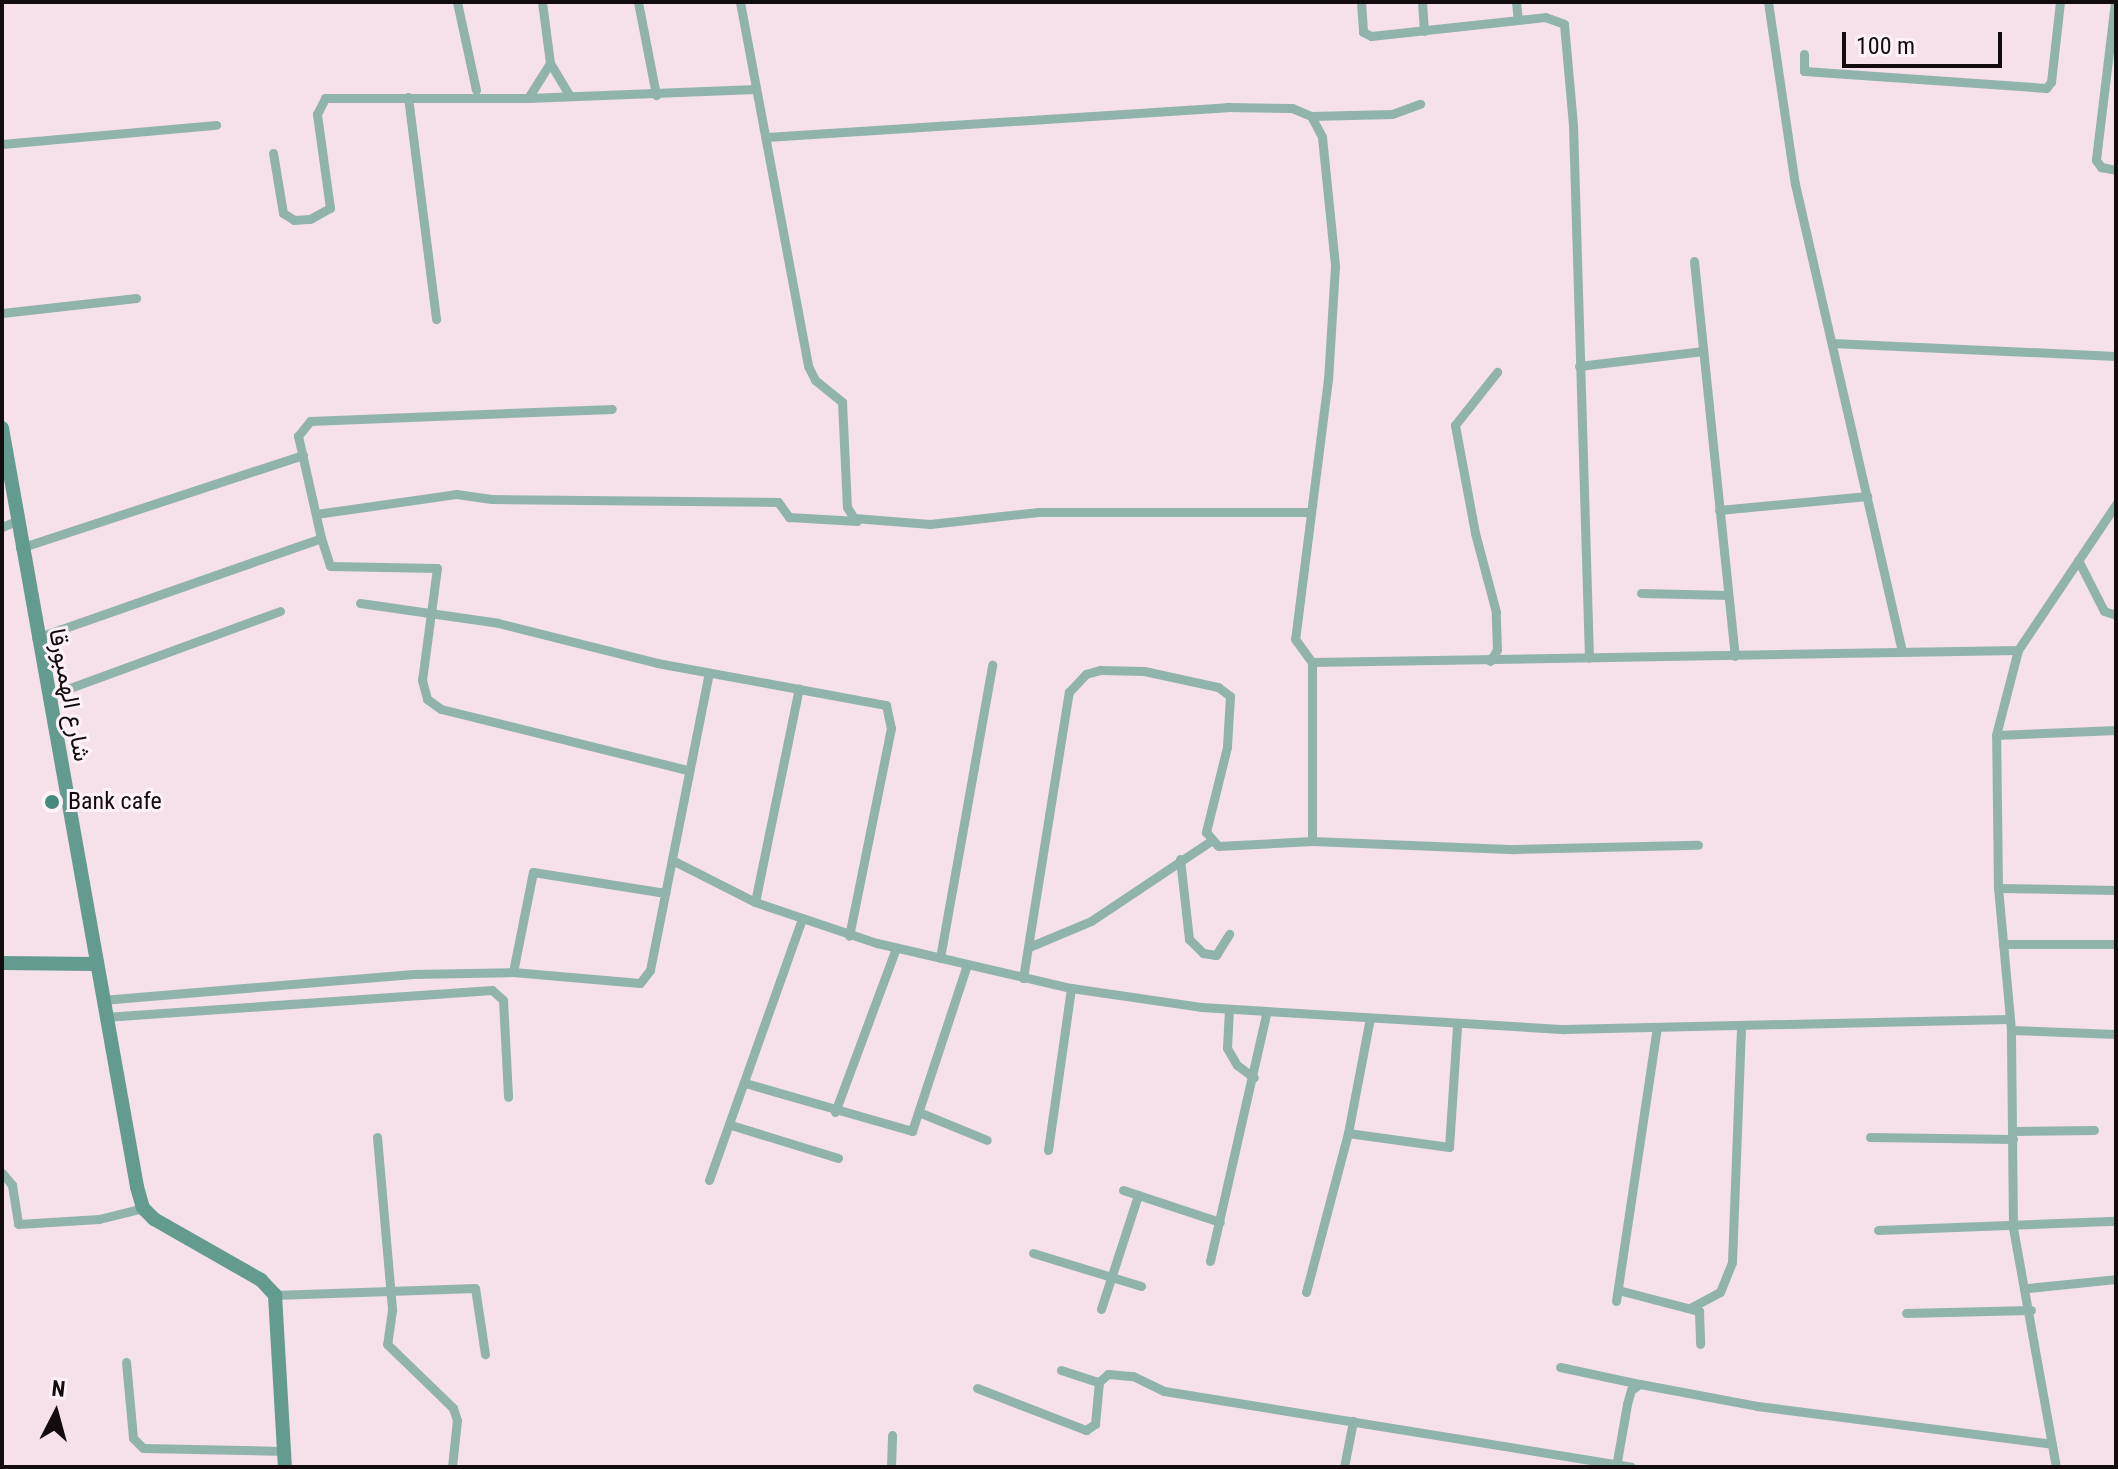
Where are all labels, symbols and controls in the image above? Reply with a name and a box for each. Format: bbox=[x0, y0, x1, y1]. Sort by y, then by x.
scale bar bbox=[1846, 16, 2006, 66]
text: 100 m bbox=[1856, 32, 1915, 60]
street label: شارع الهمبورقا bbox=[42, 626, 96, 764]
place label: Bank cafe bbox=[68, 788, 162, 816]
marker: Bank cafe bbox=[43, 793, 61, 811]
north arrow bbox=[16, 1373, 96, 1453]
text: N bbox=[51, 1375, 67, 1402]

